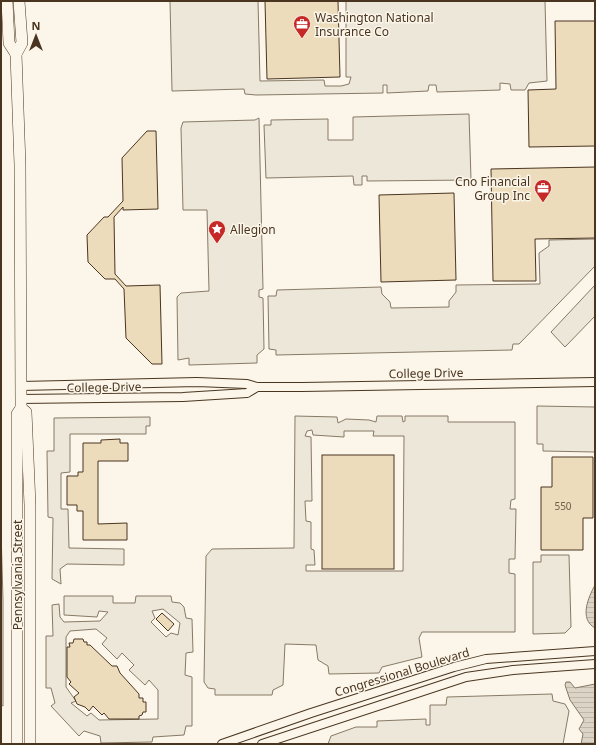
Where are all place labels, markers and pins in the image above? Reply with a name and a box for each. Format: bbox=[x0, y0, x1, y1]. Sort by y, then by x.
place label: Washington National Insurance Co bbox=[315, 9, 434, 40]
office icon: Washington National Insurance Co bbox=[292, 14, 312, 39]
place label: Cno Financial Group Inc bbox=[455, 173, 530, 204]
office icon: Cno Financial Group Inc bbox=[533, 178, 553, 203]
place icon: Allegion bbox=[207, 219, 227, 244]
place label: Allegion bbox=[230, 221, 276, 238]

